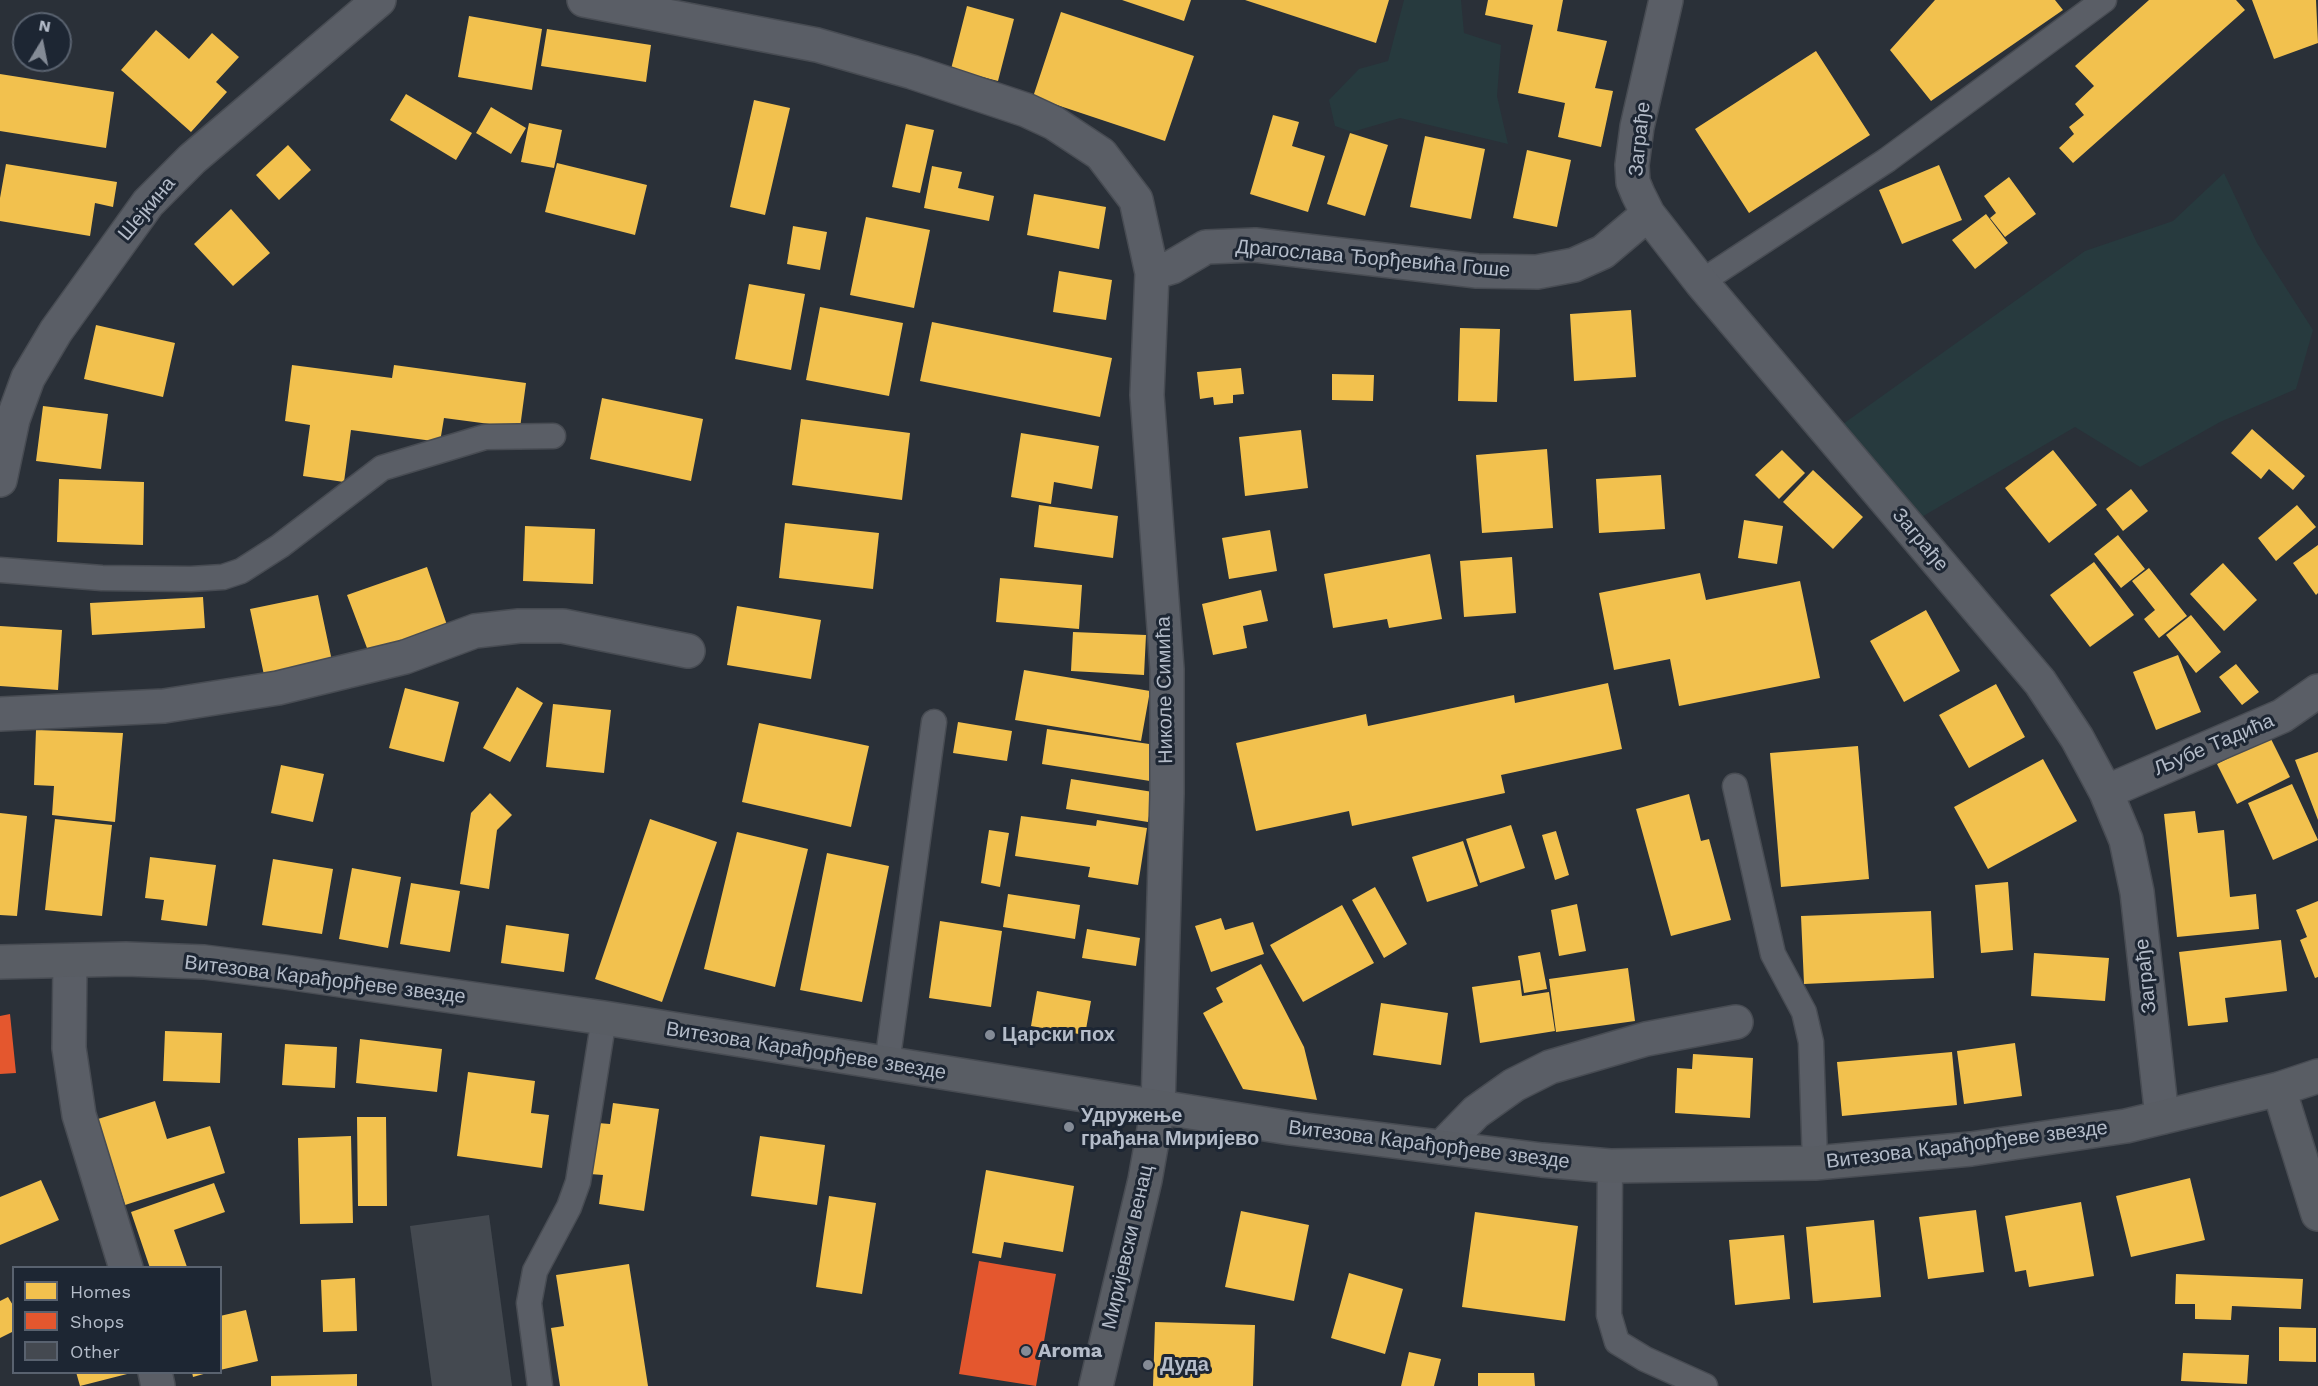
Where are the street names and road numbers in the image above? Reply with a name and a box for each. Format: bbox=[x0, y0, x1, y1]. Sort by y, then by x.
street label: Заграђе bbox=[1624, 100, 1656, 178]
street label: Шејкина bbox=[113, 172, 181, 246]
street label: Драгослава Ђорђевића Гоше bbox=[1235, 235, 1511, 283]
street label: Заграђе bbox=[1887, 504, 1953, 576]
street label: Николе Симића bbox=[1152, 616, 1178, 764]
street label: Љубе Тадића bbox=[2150, 709, 2278, 781]
street label: Заграђе bbox=[2130, 937, 2162, 1015]
street label: Витезова Карађорђеве звезде bbox=[183, 951, 467, 1009]
street label: Витезова Карађорђеве звезде bbox=[664, 1017, 948, 1085]
street label: Витезова Карађорђеве звезде bbox=[1287, 1116, 1571, 1174]
street label: Витезова Карађорђеве звезде bbox=[1825, 1116, 2109, 1174]
street label: Миријевски венац bbox=[1097, 1162, 1159, 1332]

